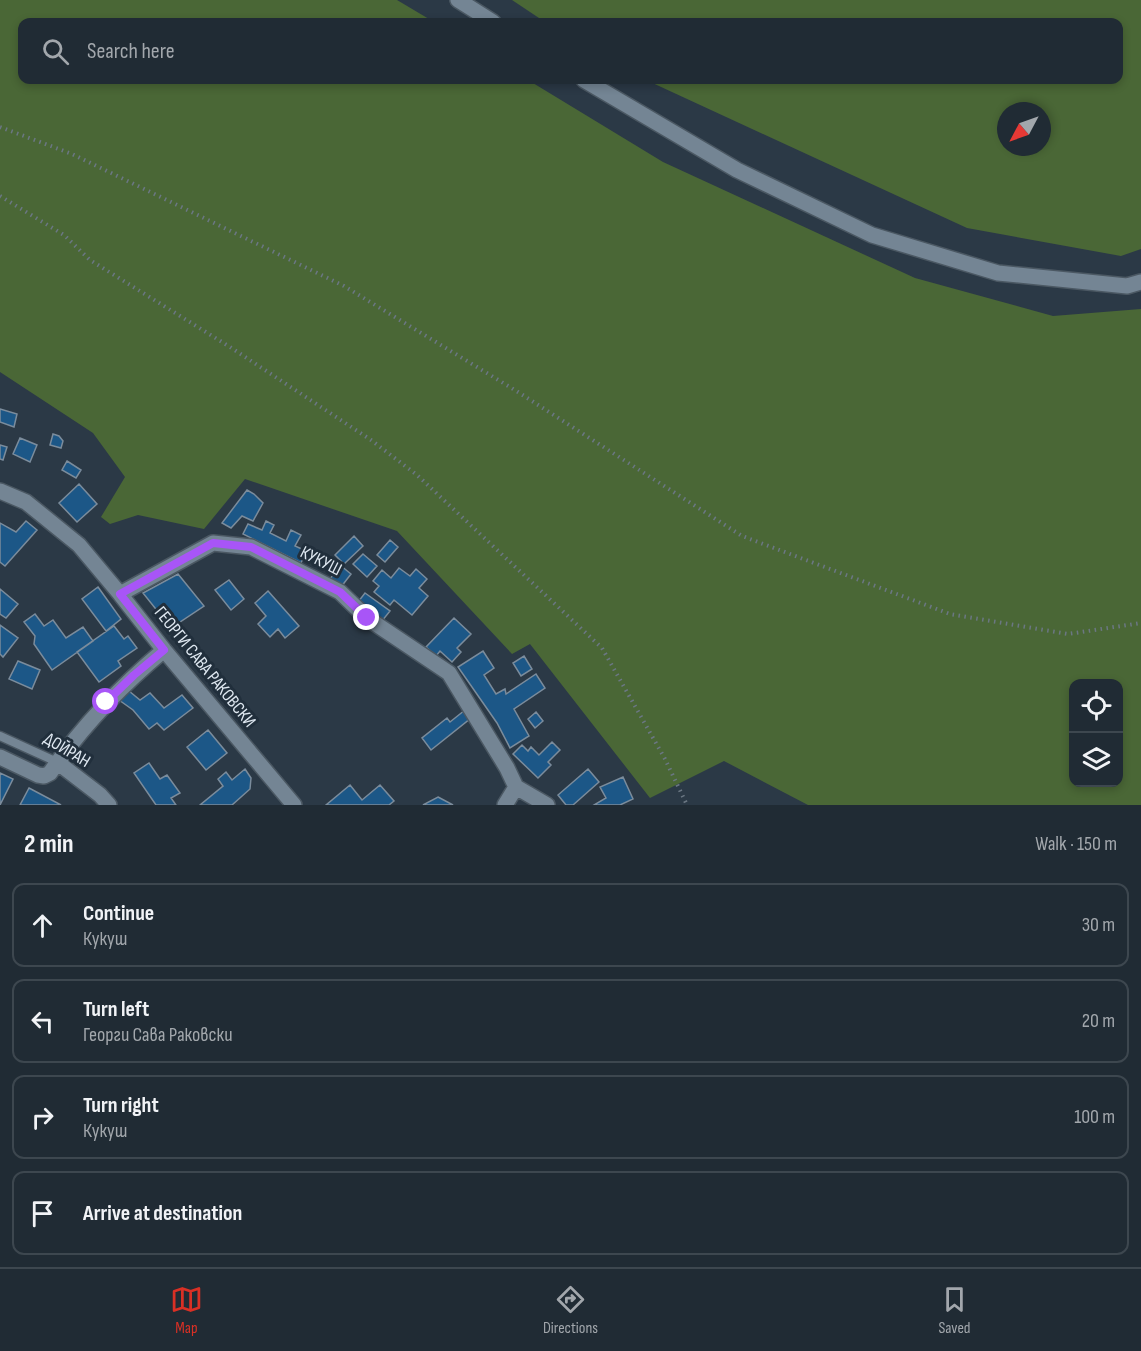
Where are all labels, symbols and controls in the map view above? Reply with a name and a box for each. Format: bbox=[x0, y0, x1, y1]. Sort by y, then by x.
search box bbox=[18, 18, 1123, 84]
icon: search bbox=[39, 35, 72, 68]
text: Search here bbox=[87, 38, 174, 65]
north arrow bbox=[997, 102, 1051, 156]
street label: КУКУШ bbox=[297, 542, 345, 580]
street label: ГЕОРГИ САВА РАКОВСКИ bbox=[150, 602, 260, 732]
route end bbox=[353, 604, 379, 630]
map controls bbox=[1069, 679, 1123, 787]
button: locate bbox=[1069, 679, 1123, 733]
route start bbox=[92, 688, 118, 714]
street label: ДОЙРАН bbox=[40, 728, 94, 772]
button: layers bbox=[1069, 733, 1123, 787]
text: 2 min bbox=[24, 829, 74, 860]
text: Walk · 150 m bbox=[1035, 832, 1117, 856]
text: Continue bbox=[83, 900, 154, 927]
icon: ahead bbox=[26, 909, 59, 942]
text: 30 m bbox=[1082, 913, 1115, 937]
text: Кукуш bbox=[83, 927, 127, 951]
text: Turn left bbox=[83, 996, 149, 1023]
icon: left bbox=[26, 1005, 59, 1038]
text: 20 m bbox=[1082, 1009, 1115, 1033]
text: Георги Сава Раковски bbox=[83, 1023, 233, 1047]
text: Turn right bbox=[83, 1092, 159, 1119]
icon: right bbox=[26, 1101, 59, 1134]
text: 100 m bbox=[1074, 1105, 1115, 1129]
text: Кукуш bbox=[83, 1119, 127, 1143]
icon: arrive bbox=[26, 1197, 59, 1230]
text: Arrive at destination bbox=[83, 1200, 242, 1227]
tab: Map bbox=[170, 1283, 203, 1338]
tab: Directions bbox=[543, 1283, 598, 1338]
tab: Saved bbox=[938, 1283, 971, 1338]

